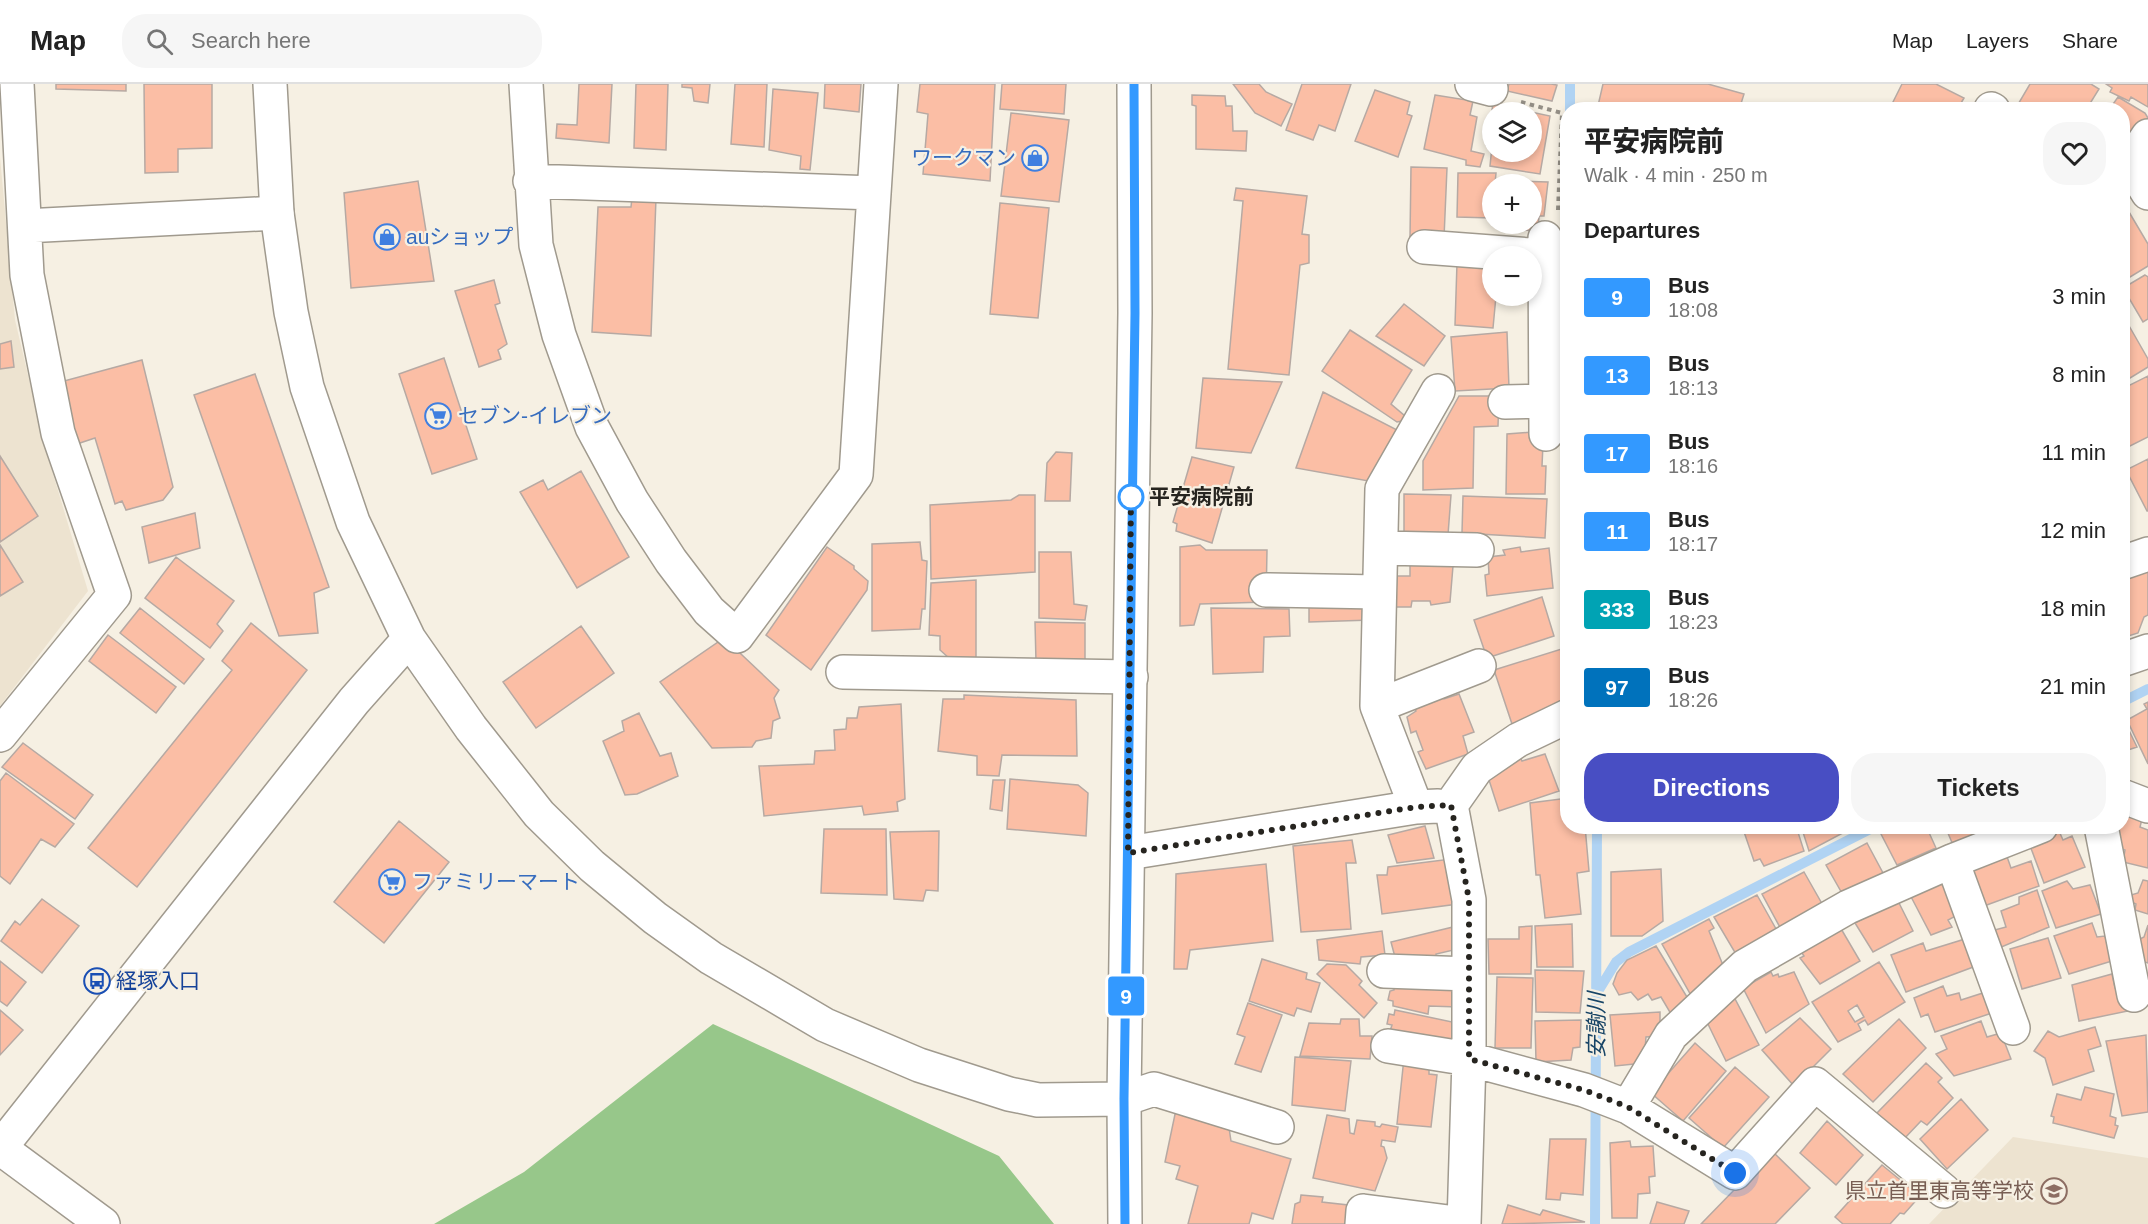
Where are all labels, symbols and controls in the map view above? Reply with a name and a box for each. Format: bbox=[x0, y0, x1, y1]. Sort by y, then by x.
search box bbox=[122, 14, 542, 68]
text: Map bbox=[30, 25, 86, 56]
icon: search bbox=[143, 25, 176, 58]
text: Search here bbox=[191, 28, 311, 53]
text: Map bbox=[1892, 29, 1933, 52]
text: Layers bbox=[1966, 29, 2029, 52]
text: Share bbox=[2062, 29, 2118, 52]
map controls bbox=[1482, 102, 1542, 306]
button: layers bbox=[1482, 102, 1542, 162]
button: heart bbox=[2043, 122, 2106, 185]
text: 平安病院前 bbox=[1584, 126, 1724, 157]
shop icon: ワークマン bbox=[1020, 143, 1050, 173]
place label: ワークマン bbox=[911, 146, 1016, 169]
text: Walk · 4 min · 250 m bbox=[1584, 164, 1768, 186]
button: + bbox=[1482, 174, 1542, 234]
text: Departures bbox=[1584, 218, 1700, 243]
shop icon: auショップ bbox=[372, 222, 402, 252]
place label: auショップ bbox=[406, 225, 513, 248]
button: − bbox=[1482, 246, 1542, 306]
text: Bus bbox=[1668, 273, 1710, 298]
text: 3 min bbox=[2052, 284, 2106, 309]
text: 9 bbox=[1611, 286, 1623, 309]
text: 18:08 bbox=[1668, 299, 1718, 321]
text: Bus bbox=[1668, 351, 1710, 376]
text: 8 min bbox=[2052, 362, 2106, 387]
text: 13 bbox=[1605, 364, 1629, 387]
text: 18:13 bbox=[1668, 377, 1718, 399]
supermarket icon: セブン-イレブン bbox=[423, 401, 453, 431]
place label: セブン-イレブン bbox=[458, 404, 612, 427]
text: Bus bbox=[1668, 429, 1710, 454]
text: 11 min bbox=[2042, 440, 2106, 465]
text: 17 bbox=[1605, 442, 1629, 465]
text: 18:16 bbox=[1668, 455, 1718, 477]
marker: 平安病院前 bbox=[1118, 484, 1144, 510]
place label: 平安病院前 bbox=[1149, 485, 1254, 508]
text: Bus bbox=[1668, 507, 1710, 532]
text: 12 min bbox=[2040, 518, 2106, 543]
text: 11 bbox=[1606, 520, 1628, 543]
text: 18:17 bbox=[1668, 533, 1718, 555]
text: Bus bbox=[1668, 585, 1710, 610]
text: 18 min bbox=[2040, 596, 2106, 621]
text: 333 bbox=[1599, 598, 1635, 621]
text: 18:23 bbox=[1668, 611, 1718, 633]
text: Bus bbox=[1668, 663, 1710, 688]
text: 21 min bbox=[2040, 674, 2106, 699]
text: 97 bbox=[1605, 676, 1629, 699]
text: 18:26 bbox=[1668, 689, 1718, 711]
button: Directions bbox=[1584, 753, 1839, 822]
button: Tickets bbox=[1851, 753, 2106, 822]
supermarket icon: ファミリーマート bbox=[377, 867, 407, 897]
place label: ファミリーマート bbox=[412, 870, 580, 893]
bus stop icon: 経塚入口 bbox=[82, 966, 112, 996]
place label: 経塚入口 bbox=[116, 969, 200, 992]
line badge: 9 bbox=[1106, 976, 1146, 1016]
text: 9 bbox=[1120, 985, 1132, 1008]
water label: 安謝川 bbox=[1584, 990, 1609, 1058]
your location bbox=[1720, 1158, 1750, 1188]
school or university icon: 県立首里東高等学校 bbox=[2039, 1176, 2069, 1206]
place label: 県立首里東高等学校 bbox=[1845, 1179, 2034, 1202]

